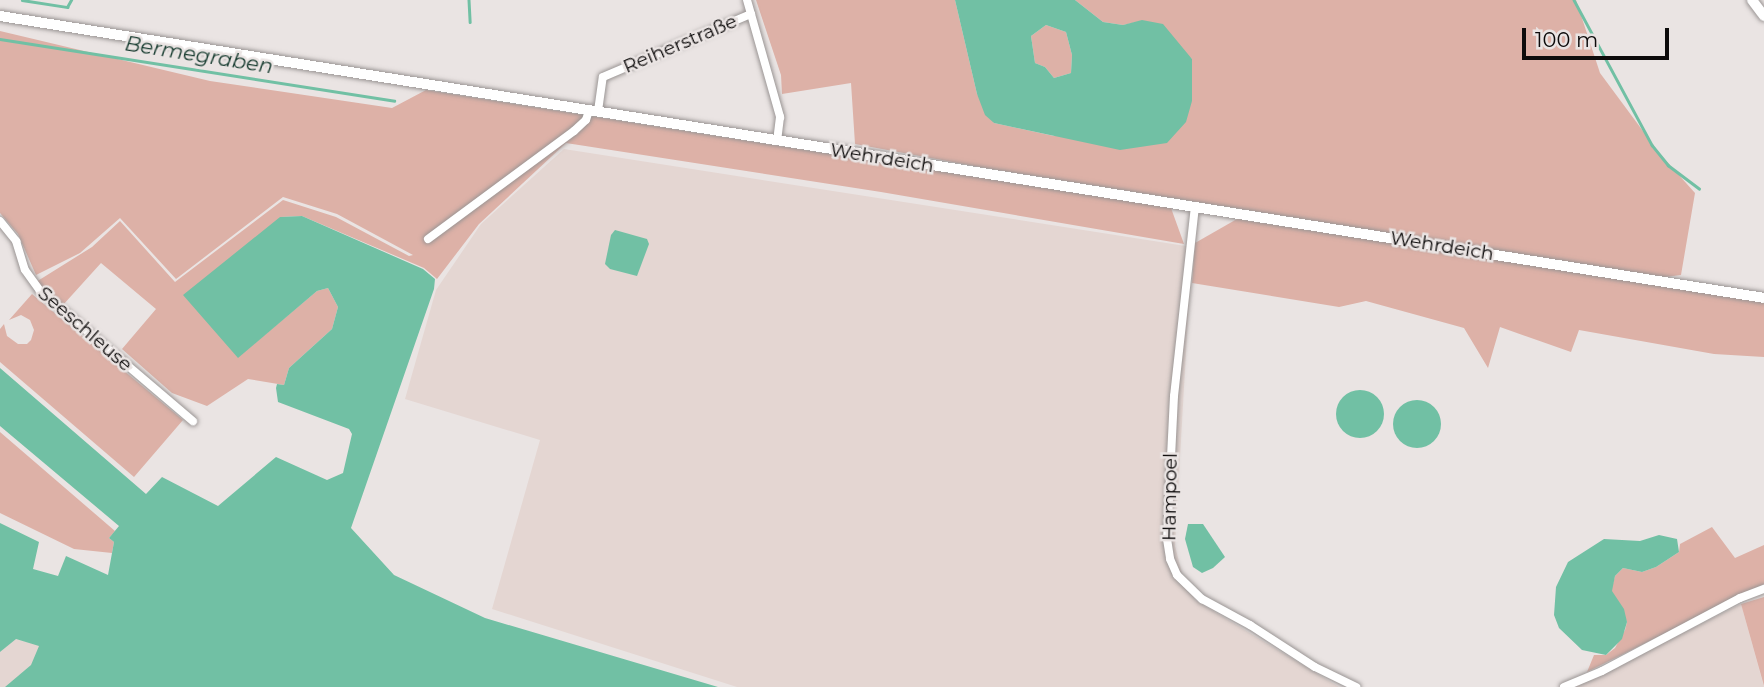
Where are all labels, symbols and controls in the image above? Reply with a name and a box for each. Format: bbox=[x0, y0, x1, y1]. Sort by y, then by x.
street label: Reiherstraße bbox=[620, 10, 740, 78]
scale bar bbox=[1526, 14, 1673, 58]
text: 100 m bbox=[1535, 27, 1598, 52]
water label: Bermegraben bbox=[123, 31, 275, 79]
street label: Wehrdeich bbox=[829, 139, 935, 177]
street label: Wehrdeich bbox=[1389, 227, 1495, 265]
street label: Seeschleuse bbox=[33, 282, 137, 376]
street label: Hampoel bbox=[1158, 453, 1182, 541]

